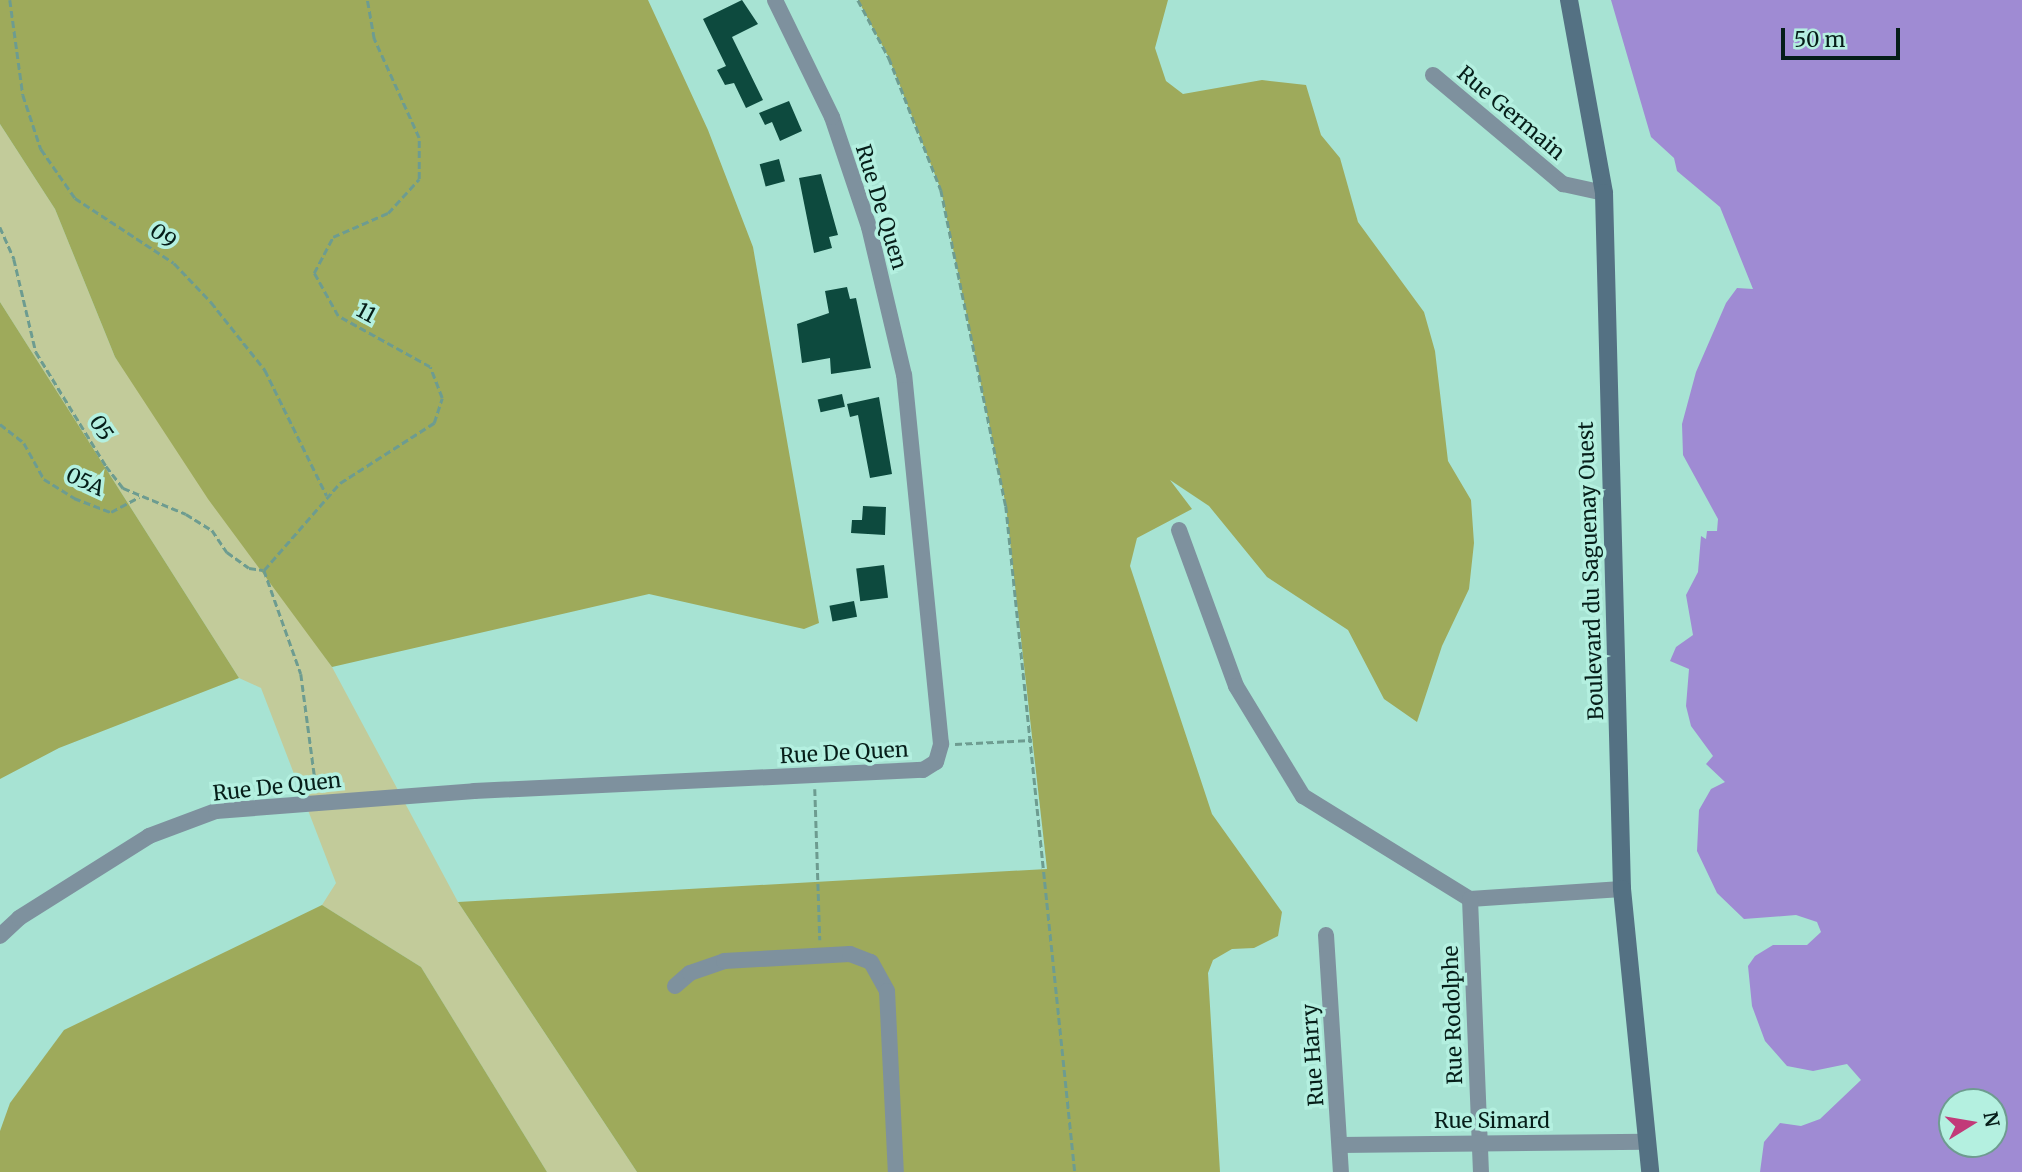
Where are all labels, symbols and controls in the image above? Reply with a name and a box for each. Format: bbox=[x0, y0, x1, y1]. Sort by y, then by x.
scale bar bbox=[1784, 14, 1903, 58]
text: 50 m bbox=[1794, 26, 1845, 53]
street label: Rue Germain bbox=[1452, 61, 1570, 165]
street label: Rue De Quen bbox=[850, 142, 912, 272]
street label: 09 bbox=[145, 218, 181, 254]
street label: 11 bbox=[352, 298, 380, 328]
street label: 05 bbox=[84, 411, 118, 445]
street label: Boulevard du Saguenay Ouest bbox=[1573, 421, 1609, 721]
street label: 05A bbox=[62, 462, 108, 502]
street label: Rue De Quen bbox=[779, 737, 909, 769]
street label: Rue De Quen bbox=[212, 768, 342, 806]
street label: Rue Rodolphe bbox=[1438, 945, 1468, 1085]
street label: Rue Harry bbox=[1297, 1003, 1329, 1107]
north arrow bbox=[1938, 1088, 2008, 1158]
street label: Rue Simard bbox=[1434, 1108, 1550, 1134]
text: N bbox=[1978, 1110, 2005, 1129]

